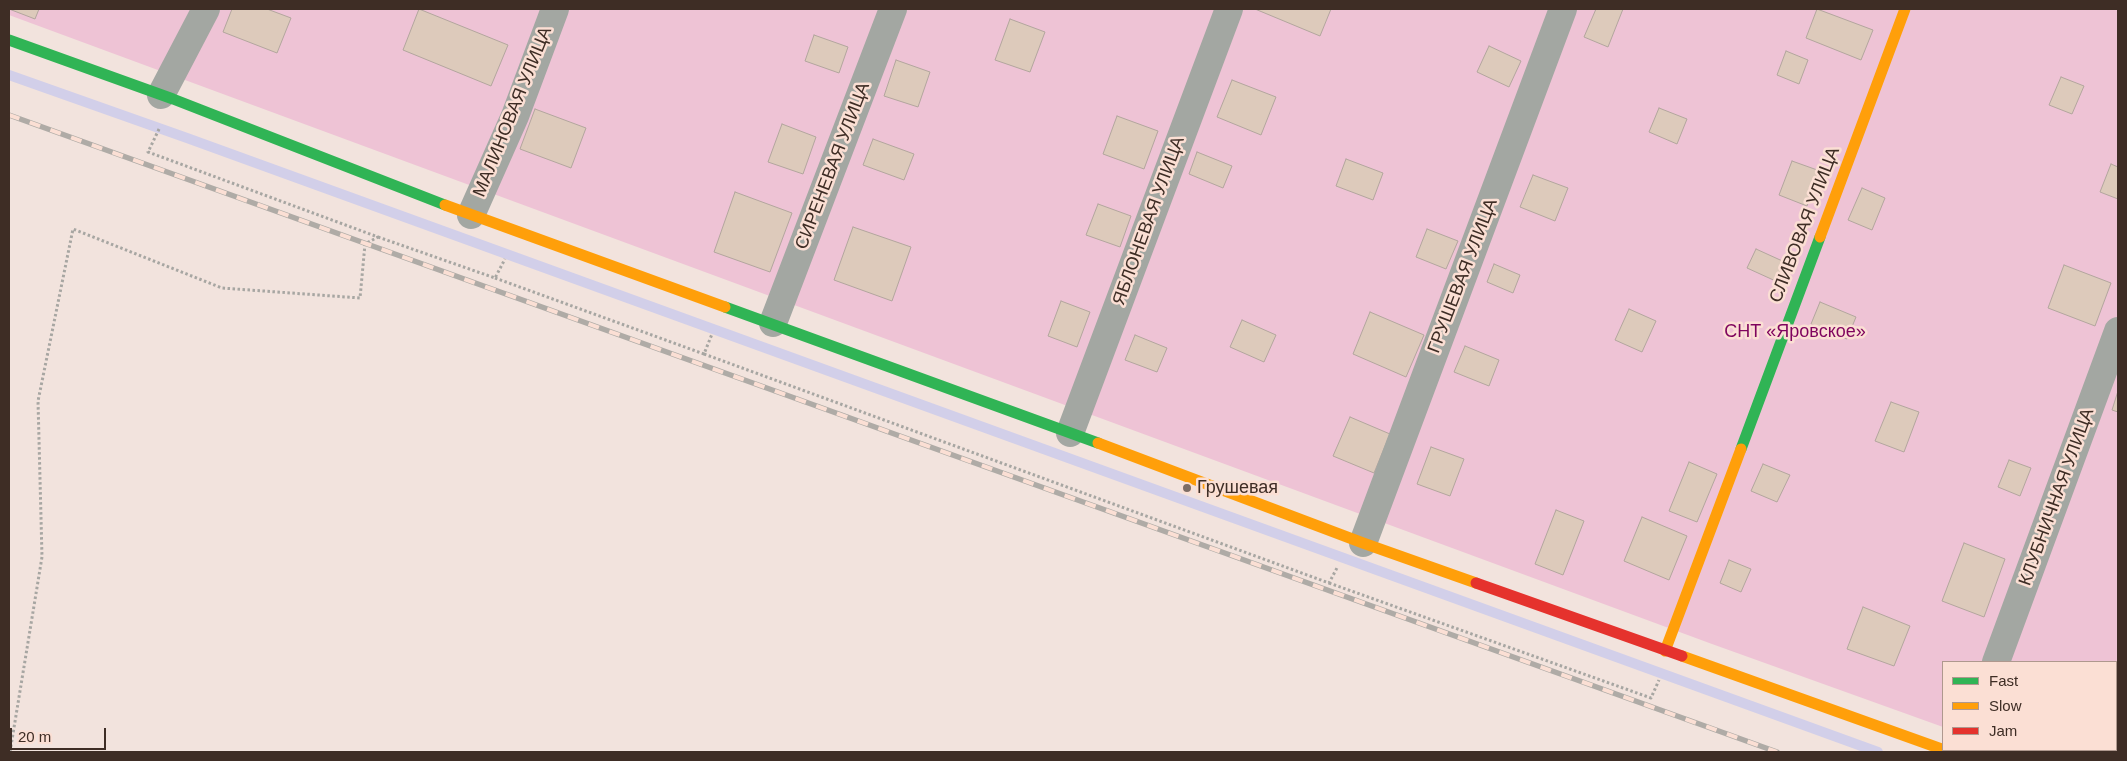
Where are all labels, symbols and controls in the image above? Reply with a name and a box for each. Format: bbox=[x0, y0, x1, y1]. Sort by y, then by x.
street label: МАЛИНОВАЯ УЛИЦА bbox=[469, 24, 557, 200]
street label: СИРЕНЕВАЯ УЛИЦА bbox=[791, 79, 875, 253]
street label: ЯБЛОНЕВАЯ УЛИЦА bbox=[1108, 134, 1190, 308]
street label: СЛИВОВАЯ УЛИЦА bbox=[1765, 144, 1845, 306]
street label: ГРУШЕВАЯ УЛИЦА bbox=[1424, 196, 1502, 356]
park label: СНТ «Яровское» bbox=[1724, 321, 1866, 343]
street label: КЛУБНИЧНАЯ УЛИЦА bbox=[2015, 405, 2099, 589]
place label: Грушевая bbox=[1197, 477, 1278, 499]
marker: Грушевая bbox=[1181, 482, 1193, 494]
legend bbox=[1942, 661, 2117, 751]
text: Fast bbox=[1989, 672, 2018, 689]
text: Slow bbox=[1989, 697, 2022, 714]
scale bar bbox=[12, 718, 109, 750]
text: Jam bbox=[1989, 722, 2017, 739]
text: 20 m bbox=[18, 728, 51, 745]

